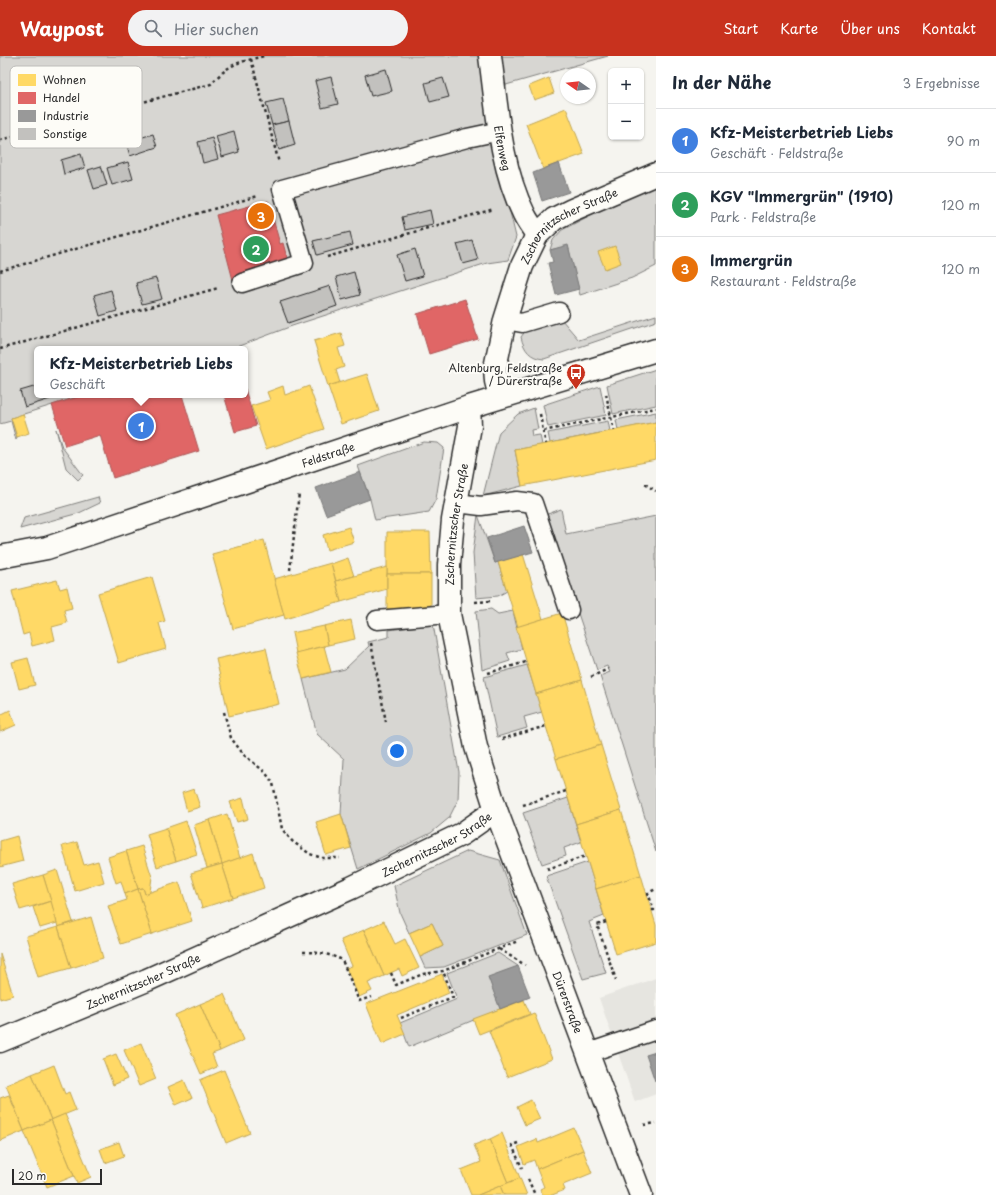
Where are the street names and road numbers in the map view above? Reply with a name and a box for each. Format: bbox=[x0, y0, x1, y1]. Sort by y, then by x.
street label: Elfenweg bbox=[490, 124, 516, 173]
street label: Zschernitzscher Straße bbox=[516, 183, 620, 267]
street label: Feldstraße bbox=[299, 437, 357, 471]
street label: Zschernitzscher Straße bbox=[440, 462, 472, 585]
street label: Zschernitzscher Straße bbox=[378, 807, 495, 881]
street label: Zschernitzscher Straße bbox=[83, 949, 203, 1013]
street label: Dürerstraße bbox=[549, 968, 588, 1036]

